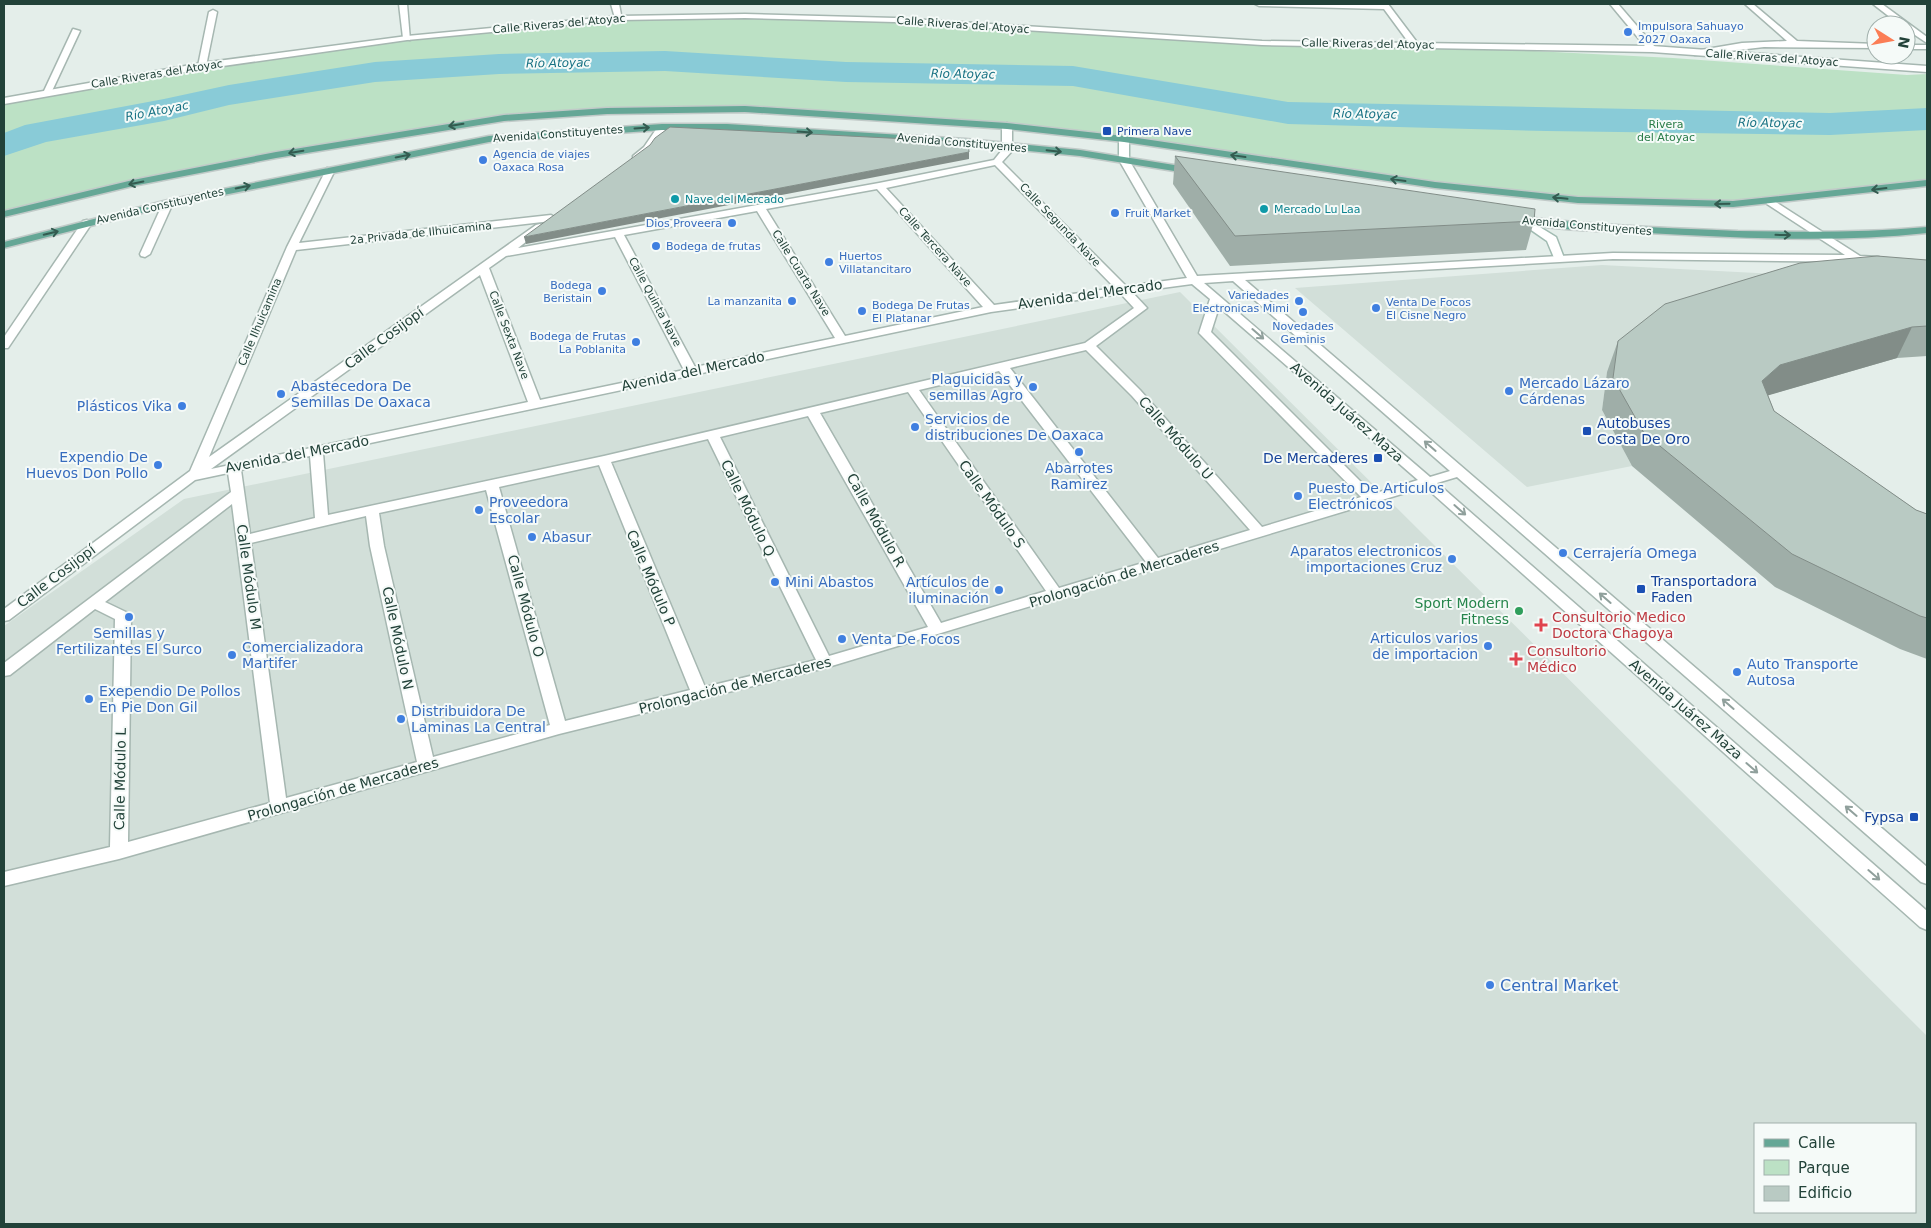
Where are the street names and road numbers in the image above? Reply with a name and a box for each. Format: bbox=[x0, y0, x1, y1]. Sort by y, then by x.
street label: Calle Riveras del Atoyac bbox=[492, 12, 626, 36]
street label: Calle Riveras del Atoyac bbox=[896, 14, 1030, 36]
street label: Calle Riveras del Atoyac bbox=[1301, 36, 1435, 52]
street label: Calle Riveras del Atoyac bbox=[1705, 47, 1839, 69]
street label: Calle Riveras del Atoyac bbox=[90, 57, 224, 91]
street label: Avenida Constituyentes bbox=[493, 123, 624, 145]
street label: Avenida Constituyentes bbox=[897, 131, 1028, 155]
street label: Calle Segunda Nave bbox=[1017, 181, 1103, 270]
street label: Avenida Constituyentes bbox=[95, 185, 225, 227]
street label: Calle Tercera Nave bbox=[896, 205, 974, 290]
street label: Avenida Constituyentes bbox=[1522, 214, 1653, 238]
street label: 2a Privada de Ilhuicamina bbox=[349, 219, 493, 247]
street label: Calle Cuarta Nave bbox=[769, 227, 833, 319]
street label: Calle Quinta Nave bbox=[626, 255, 684, 349]
street label: Calle Ilhuicamina bbox=[236, 276, 284, 368]
street label: Avenida del Mercado bbox=[1017, 276, 1163, 312]
street label: Calle Sexta Nave bbox=[486, 289, 532, 381]
street label: Calle Cosijopí bbox=[341, 303, 428, 372]
street label: Avenida del Mercado bbox=[620, 348, 766, 394]
street label: Avenida Juárez Maza bbox=[1287, 359, 1407, 465]
street label: Calle Módulo U bbox=[1136, 393, 1216, 483]
street label: Avenida del Mercado bbox=[224, 432, 370, 476]
street label: Calle Módulo Q bbox=[718, 457, 778, 559]
street label: Calle Módulo S bbox=[956, 457, 1028, 551]
street label: Calle Módulo R bbox=[844, 471, 908, 570]
street label: Calle Módulo M bbox=[234, 523, 264, 631]
street label: Calle Módulo P bbox=[624, 527, 678, 629]
street label: Prolongación de Mercaderes bbox=[1027, 537, 1221, 611]
street label: Calle Cosijopí bbox=[14, 541, 99, 611]
street label: Calle Módulo O bbox=[505, 553, 547, 659]
street label: Calle Módulo N bbox=[379, 585, 417, 691]
street label: Prolongación de Mercaderes bbox=[637, 653, 833, 717]
street label: Avenida Juárez Maza bbox=[1626, 656, 1746, 762]
street label: Calle Módulo L bbox=[111, 728, 129, 830]
street label: Prolongación de Mercaderes bbox=[246, 754, 440, 824]

